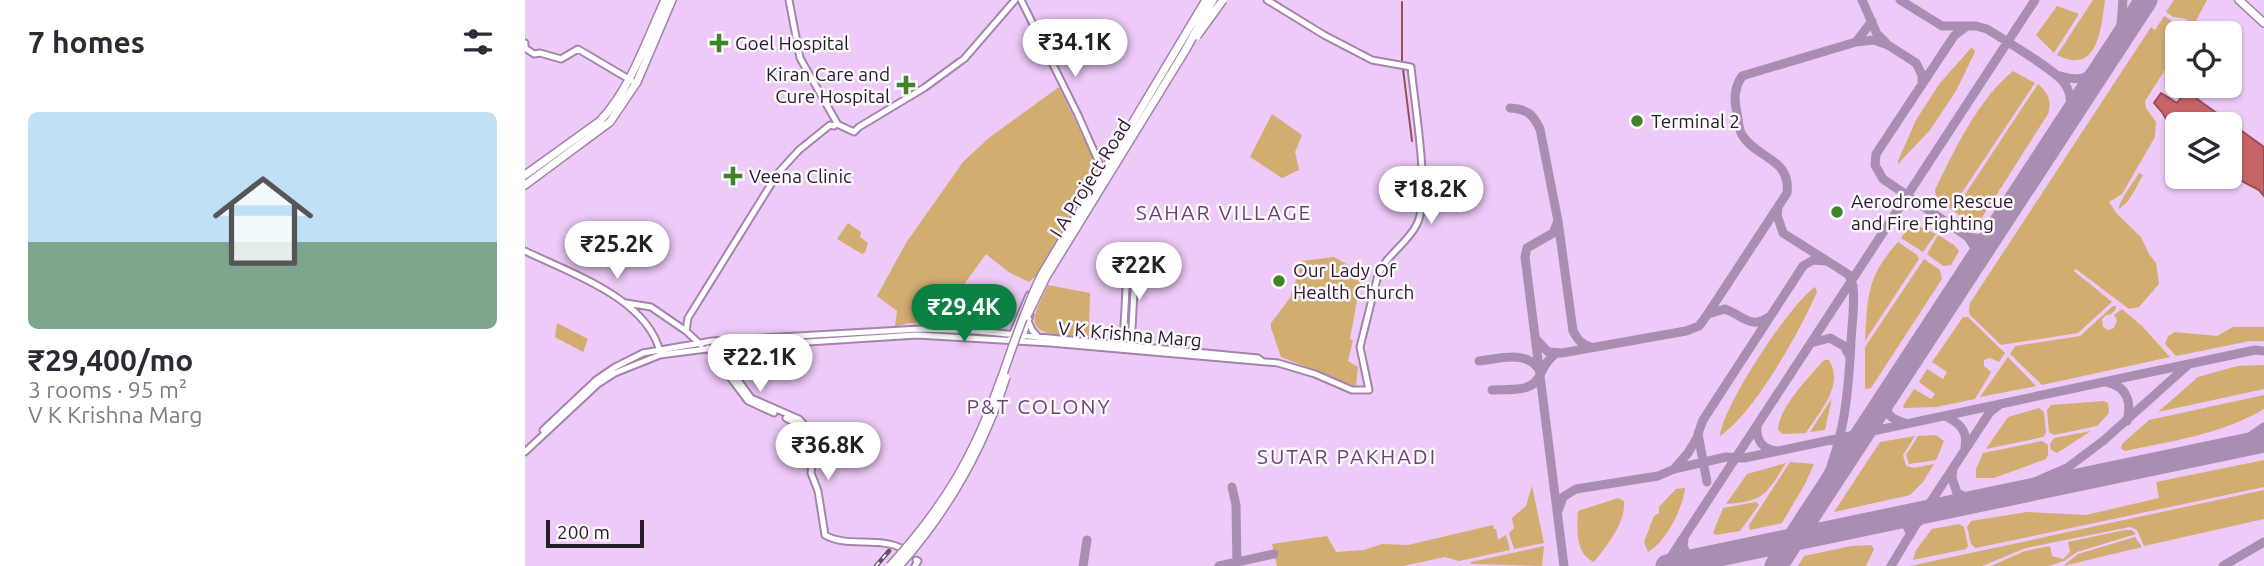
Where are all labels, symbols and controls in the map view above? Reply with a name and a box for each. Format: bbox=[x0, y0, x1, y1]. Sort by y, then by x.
pin: ₹34.1K bbox=[1018, 20, 1132, 79]
map controls bbox=[2165, 21, 2242, 189]
button: locate bbox=[2165, 21, 2242, 98]
icon: filters bbox=[459, 23, 497, 61]
text: 7 homes bbox=[28, 25, 145, 59]
text: ₹34.1K bbox=[1039, 29, 1111, 54]
place label: Goel Hospital bbox=[735, 32, 849, 54]
marker: Goel Hospital bbox=[709, 33, 729, 53]
place label: Kiran Care and Cure Hospital bbox=[766, 63, 890, 107]
marker: Kiran Care and Cure Hospital bbox=[896, 75, 916, 95]
place label: Terminal 2 bbox=[1651, 110, 1740, 132]
button: layers bbox=[2165, 112, 2242, 189]
marker: Terminal 2 bbox=[1629, 113, 1645, 129]
street label: I A Project Road bbox=[1045, 115, 1135, 241]
icon: home bbox=[200, 158, 326, 284]
place label: Veena Clinic bbox=[749, 165, 852, 187]
marker: Veena Clinic bbox=[723, 166, 743, 186]
pin: ₹18.2K bbox=[1374, 166, 1488, 226]
text: ₹18.2K bbox=[1395, 176, 1467, 201]
place label: Aerodrome Rescue and Fire Fighting bbox=[1851, 190, 2013, 234]
district label: SAHAR VILLAGE bbox=[1136, 200, 1312, 224]
marker: Aerodrome Rescue and Fire Fighting bbox=[1829, 204, 1845, 220]
pin: ₹25.2K bbox=[560, 222, 674, 281]
text: ₹25.2K bbox=[581, 231, 653, 256]
pin: ₹22K bbox=[1098, 243, 1180, 302]
text: ₹22K bbox=[1112, 252, 1166, 277]
place label: Our Lady Of Health Church bbox=[1293, 259, 1414, 303]
marker: Our Lady Of Health Church bbox=[1271, 273, 1287, 289]
pin: ₹29.4K bbox=[907, 284, 1021, 344]
text: ₹29.4K bbox=[928, 294, 1000, 319]
street label: V K Krishna Marg bbox=[1057, 317, 1203, 351]
pin: ₹22.1K bbox=[703, 334, 817, 394]
text: ₹29,400/mo bbox=[28, 343, 193, 377]
text: ₹22.1K bbox=[724, 344, 796, 369]
text: 3 rooms · 95 m² bbox=[28, 377, 187, 402]
district label: P&T COLONY bbox=[966, 394, 1112, 418]
text: V K Krishna Marg bbox=[28, 402, 203, 427]
pin: ₹36.8K bbox=[771, 422, 885, 482]
text: ₹36.8K bbox=[792, 432, 864, 457]
district label: SUTAR PAKHADI bbox=[1257, 444, 1437, 468]
scale bar bbox=[546, 517, 644, 549]
text: 200 m bbox=[557, 521, 610, 543]

